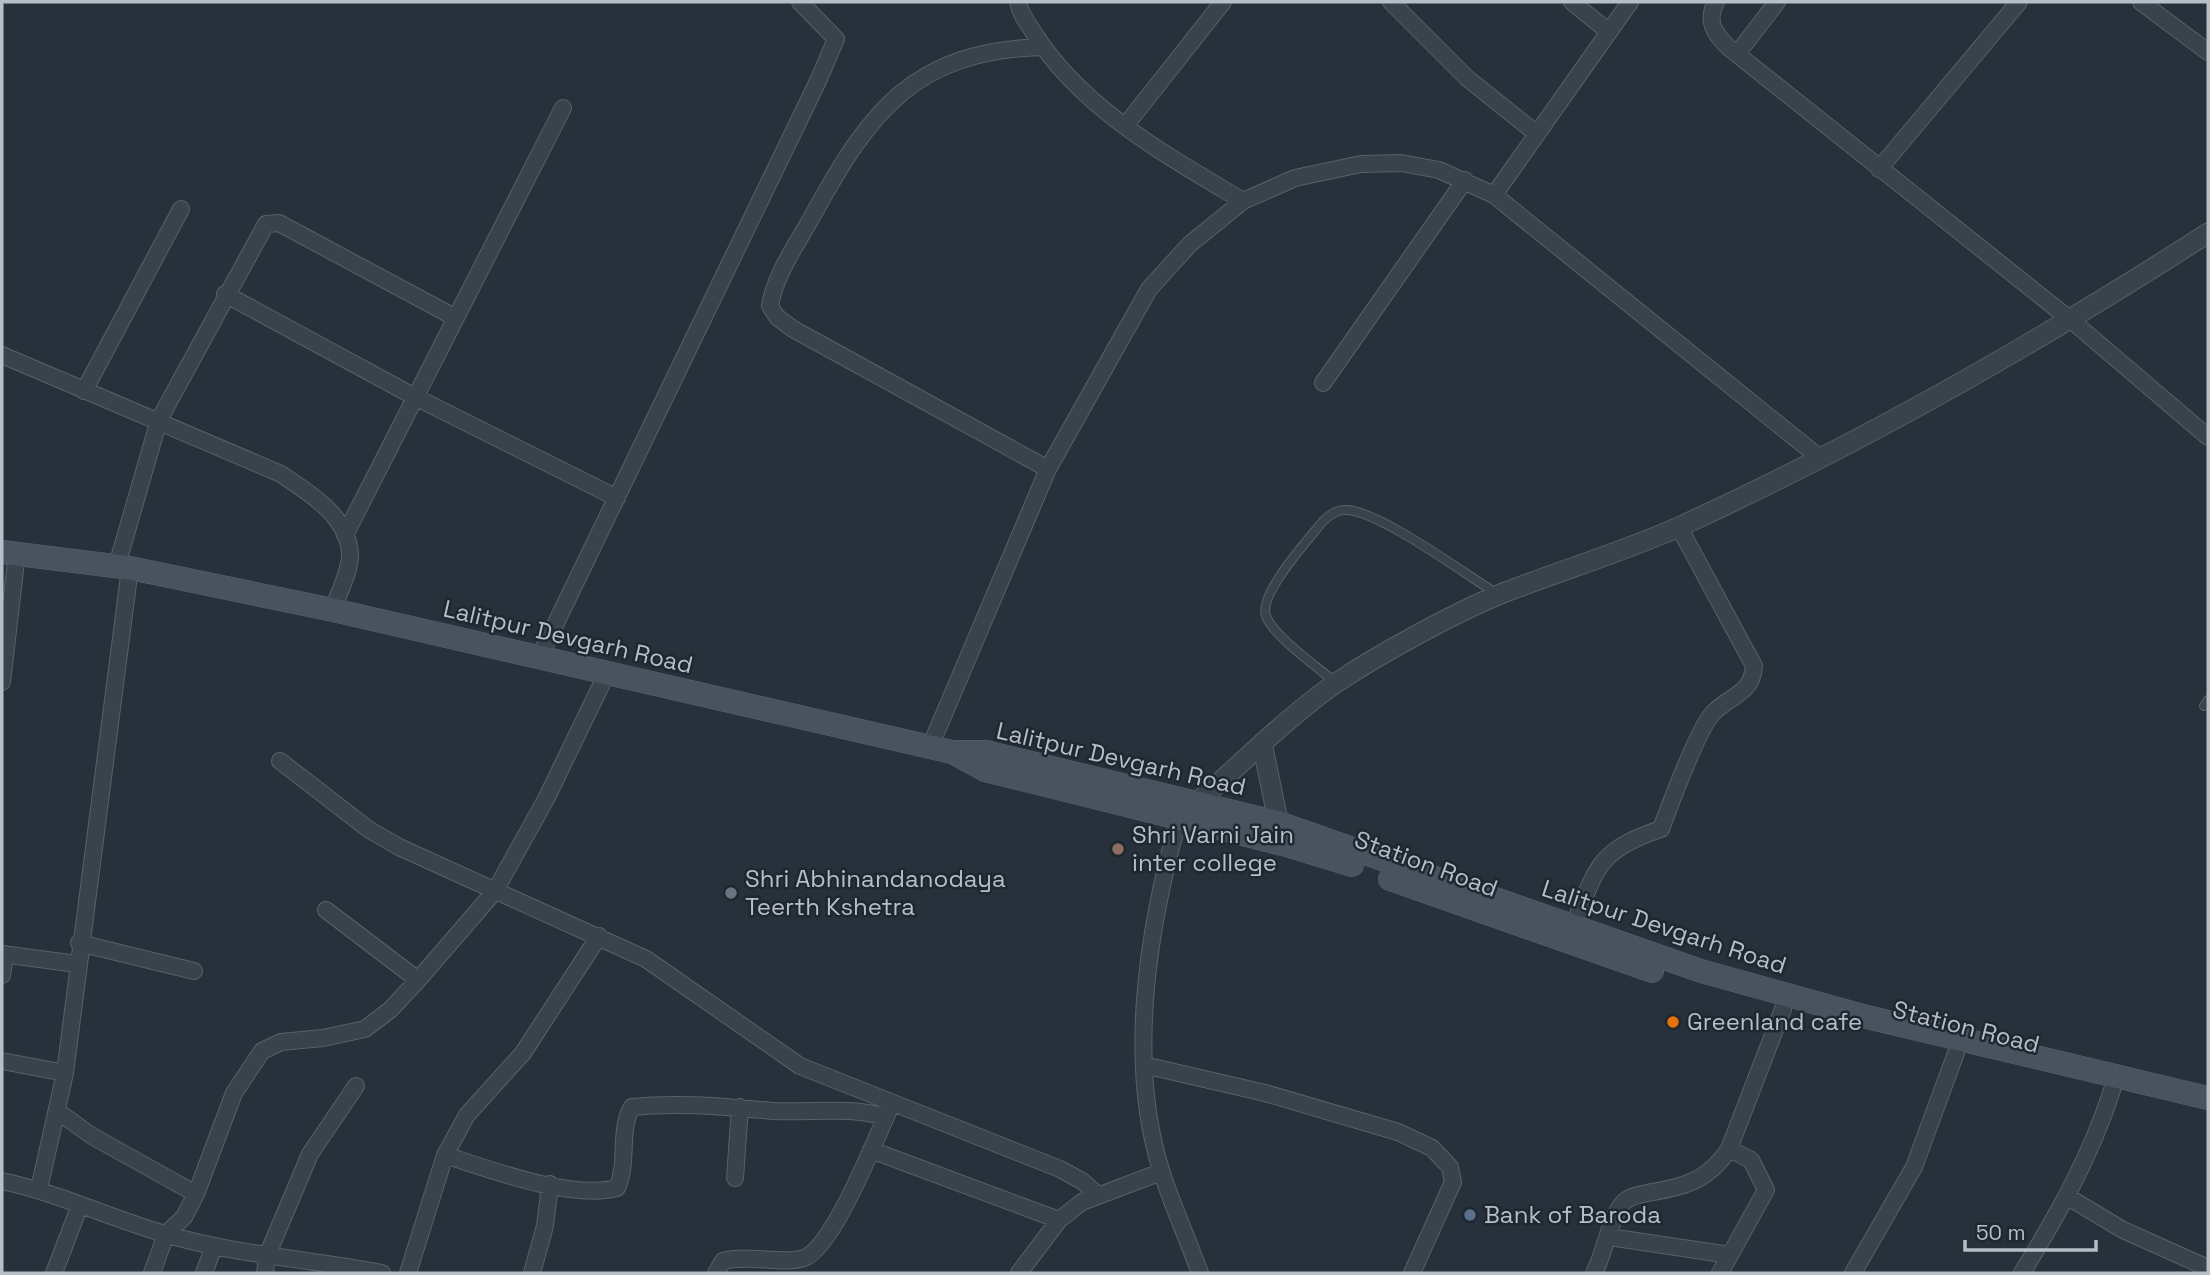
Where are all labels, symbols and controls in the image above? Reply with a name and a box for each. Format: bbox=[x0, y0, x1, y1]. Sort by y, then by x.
street label: Lalitpur Devgarh Road bbox=[440, 593, 696, 680]
street label: Lalitpur Devgarh Road bbox=[993, 715, 1249, 802]
place label: Shri Varni Jain inter college bbox=[1132, 819, 1294, 878]
street label: Station Road bbox=[1350, 823, 1502, 904]
marker: Shri Varni Jain inter college bbox=[1110, 841, 1126, 857]
place label: Shri Abhinandanodaya Teerth Kshetra bbox=[745, 863, 1006, 922]
street label: Lalitpur Devgarh Road bbox=[1538, 872, 1790, 981]
marker: Shri Abhinandanodaya Teerth Kshetra bbox=[723, 885, 739, 901]
street label: Station Road bbox=[1889, 993, 2043, 1060]
place label: Greenland cafe bbox=[1687, 1006, 1862, 1037]
marker: Greenland cafe bbox=[1665, 1014, 1681, 1030]
place label: Bank of Baroda bbox=[1484, 1199, 1661, 1230]
marker: Bank of Baroda bbox=[1462, 1207, 1478, 1223]
scale bar bbox=[1965, 1208, 2096, 1252]
text: 50 m bbox=[1976, 1219, 2026, 1246]

